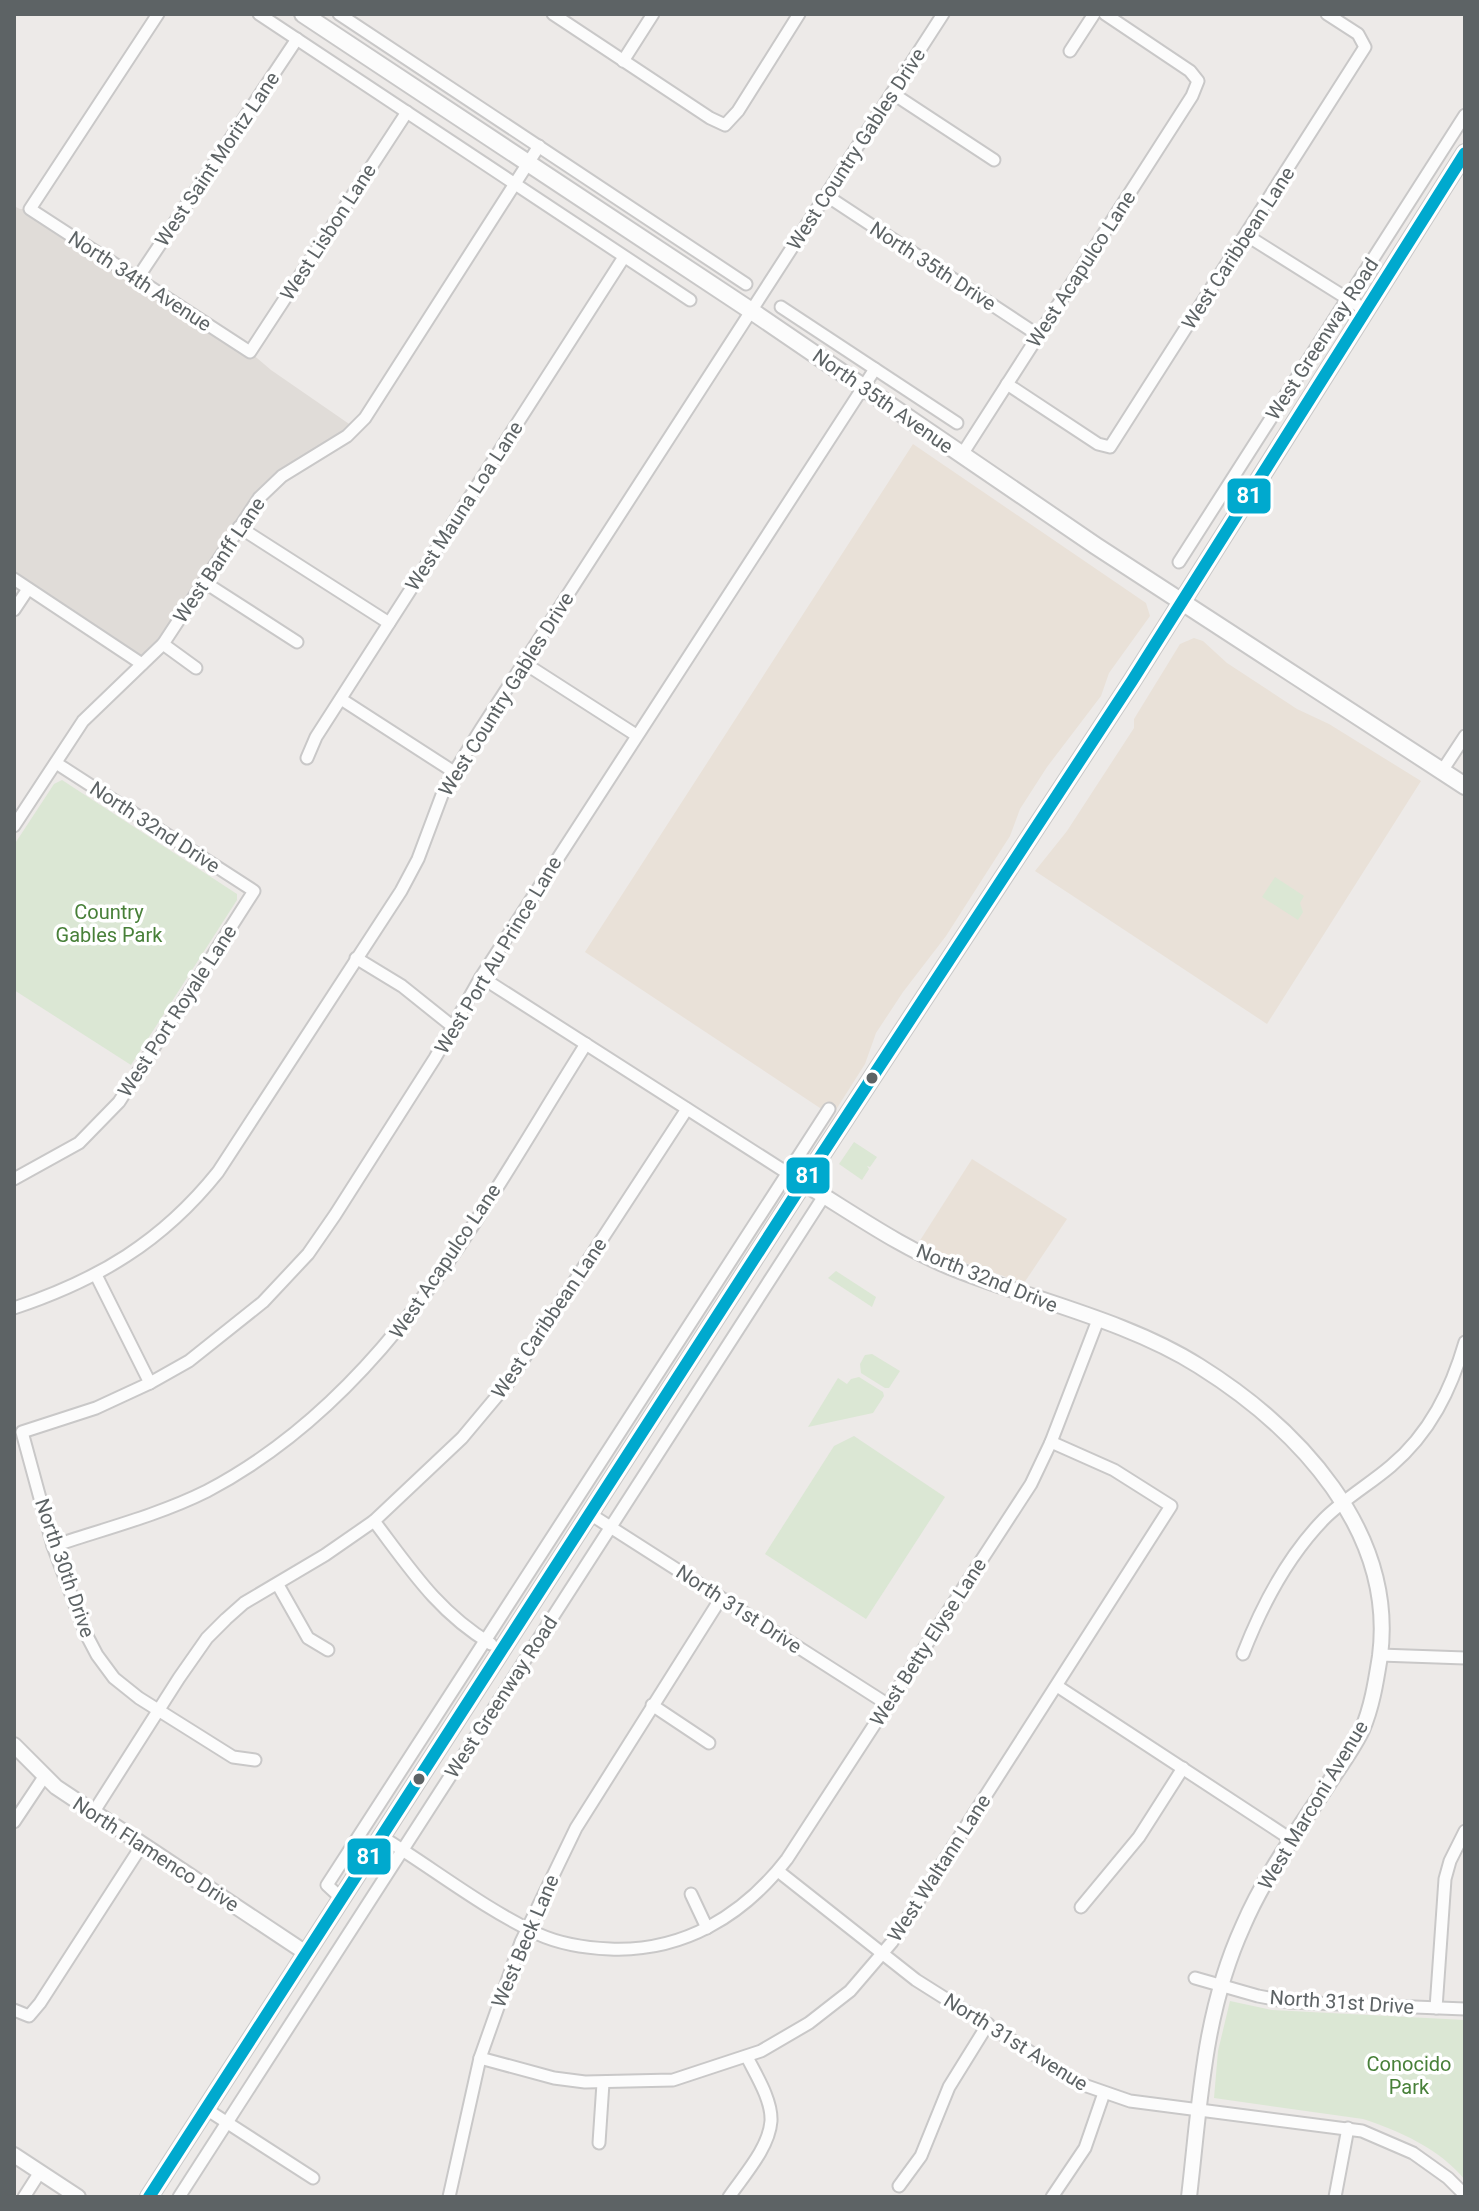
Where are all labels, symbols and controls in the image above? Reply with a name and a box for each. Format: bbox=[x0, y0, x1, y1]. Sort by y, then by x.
street label: West Country Gables Drive bbox=[782, 44, 930, 254]
street label: West Saint Moritz Lane bbox=[150, 67, 284, 251]
street label: West Lisbon Lane bbox=[275, 159, 381, 305]
street label: West Caribbean Lane bbox=[1177, 162, 1299, 334]
street label: West Acapulco Lane bbox=[1022, 186, 1140, 352]
street label: North 35th Drive bbox=[865, 216, 1001, 316]
street label: North 34th Avenue bbox=[64, 226, 216, 336]
street label: West Greenway Road bbox=[1261, 253, 1383, 425]
street label: North 35th Avenue bbox=[808, 344, 958, 458]
street label: West Mauna Loa Lane bbox=[400, 417, 528, 595]
line badge: 81 bbox=[1226, 477, 1272, 515]
text: 81 bbox=[1236, 483, 1262, 508]
street label: West Banff Lane bbox=[168, 493, 270, 627]
street label: West Country Gables Drive bbox=[433, 588, 579, 800]
street label: North 32nd Drive bbox=[85, 776, 225, 878]
street label: West Port Au Prince Lane bbox=[429, 852, 567, 1058]
park label: Country Gables Park bbox=[56, 900, 163, 947]
street label: West Port Royale Lane bbox=[112, 921, 242, 1101]
unlabelled marker bbox=[864, 1070, 880, 1086]
line badge: 81 bbox=[785, 1156, 831, 1195]
text: 81 bbox=[795, 1163, 821, 1188]
street label: West Acapulco Lane bbox=[384, 1179, 506, 1343]
street label: West Caribbean Lane bbox=[486, 1233, 612, 1403]
street label: North 32nd Drive bbox=[913, 1239, 1061, 1317]
street label: North 30th Drive bbox=[30, 1495, 100, 1641]
street label: West Betty Elyse Lane bbox=[865, 1554, 991, 1730]
street label: North 31st Drive bbox=[672, 1560, 806, 1658]
street label: West Greenway Road bbox=[440, 1611, 562, 1783]
street label: West Marconi Avenue bbox=[1253, 1716, 1373, 1894]
unlabelled marker bbox=[411, 1771, 427, 1787]
street label: West Waltann Lane bbox=[882, 1790, 996, 1946]
street label: North Flamenco Drive bbox=[68, 1791, 244, 1917]
line badge: 81 bbox=[346, 1837, 392, 1876]
text: 81 bbox=[356, 1844, 382, 1869]
street label: West Beck Lane bbox=[486, 1871, 564, 2011]
street label: North 31st Drive bbox=[1269, 1985, 1415, 2019]
street label: North 31st Avenue bbox=[940, 1988, 1092, 2096]
park label: Conocido Park bbox=[1367, 2052, 1451, 2099]

